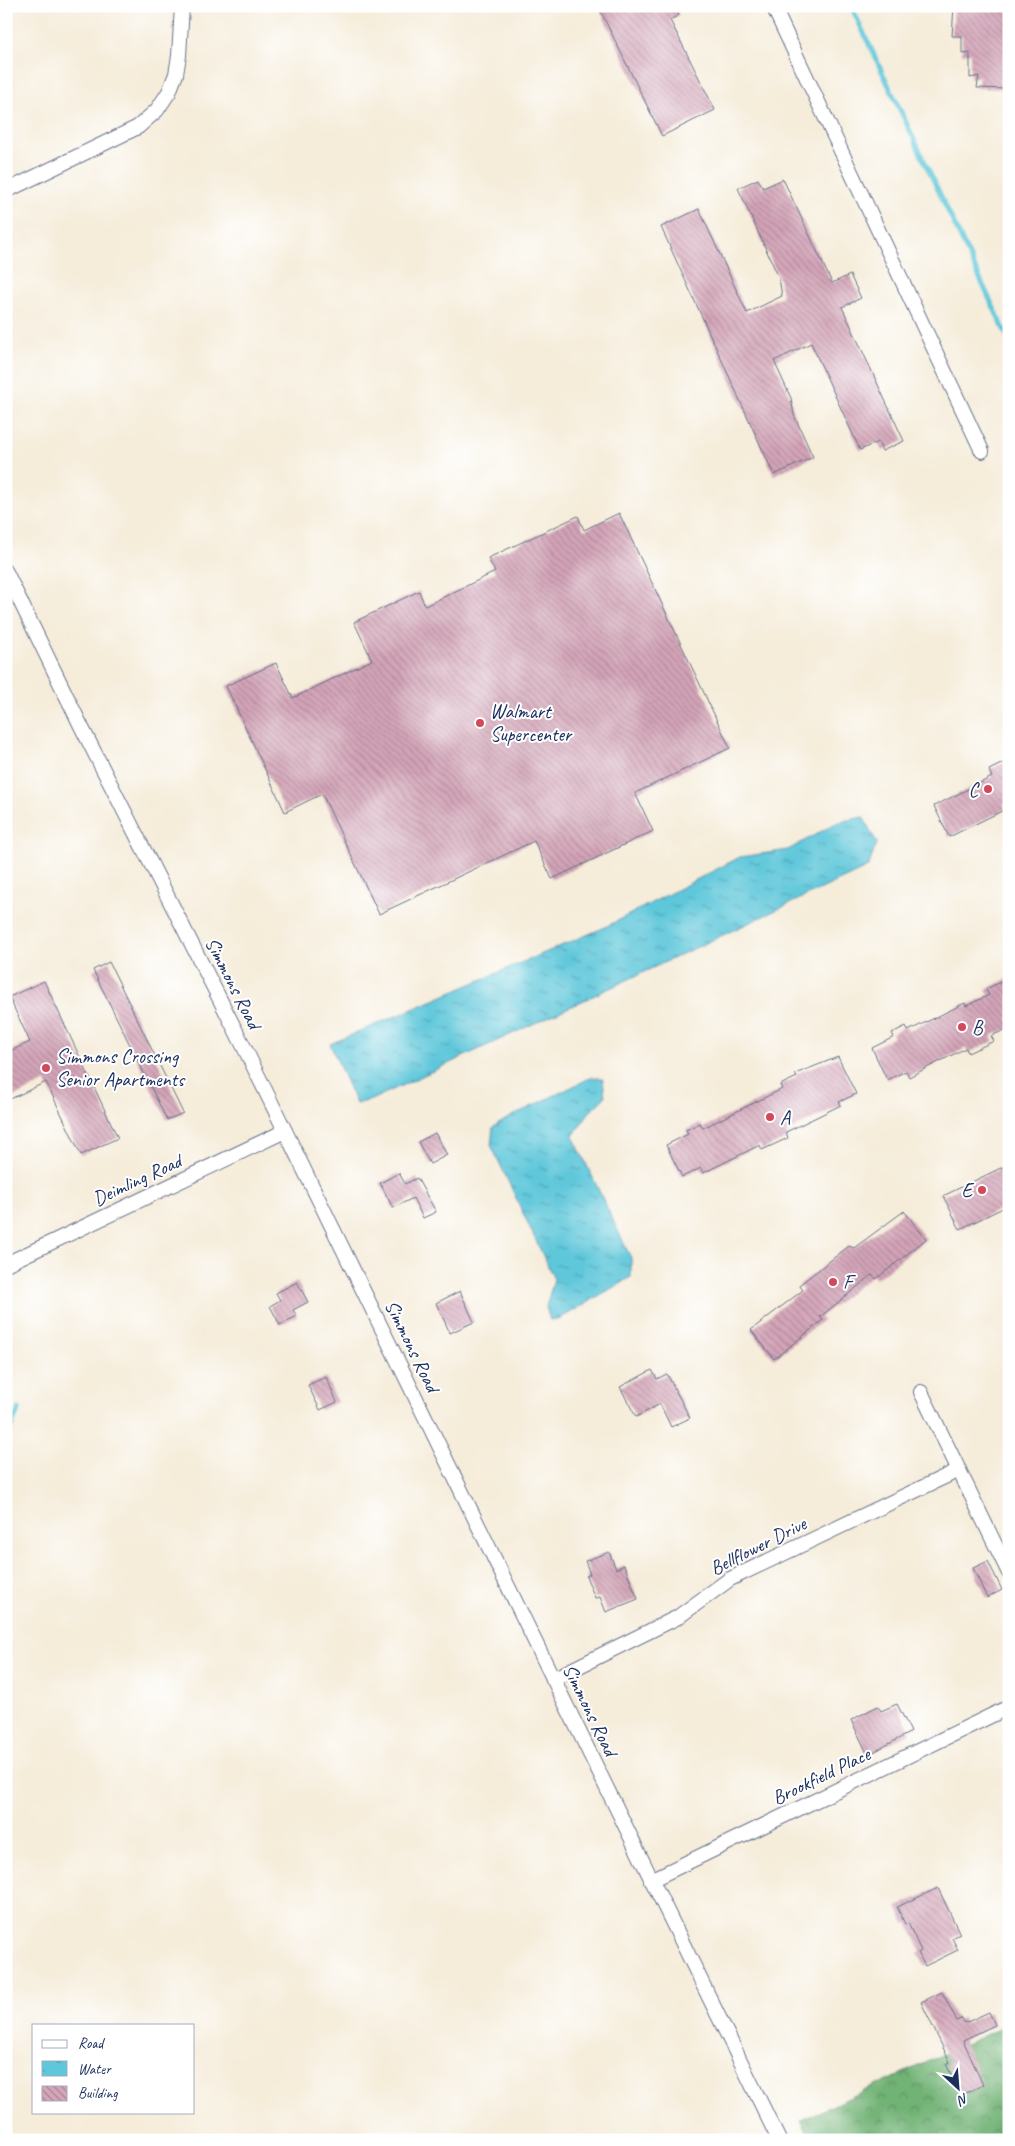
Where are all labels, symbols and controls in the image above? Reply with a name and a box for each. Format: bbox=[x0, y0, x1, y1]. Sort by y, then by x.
place label: Walmart Supercenter bbox=[490, 699, 573, 747]
marker: Walmart Supercenter bbox=[474, 717, 486, 729]
place label: C bbox=[969, 777, 981, 802]
marker: C bbox=[982, 783, 994, 795]
street label: Simmons Road bbox=[199, 933, 268, 1036]
place label: B bbox=[972, 1015, 984, 1040]
marker: B bbox=[956, 1021, 968, 1033]
place label: Simmons Crossing Senior Apartments bbox=[56, 1044, 186, 1092]
marker: Simmons Crossing Senior Apartments bbox=[40, 1062, 52, 1074]
place label: A bbox=[780, 1105, 791, 1130]
marker: A bbox=[764, 1111, 776, 1123]
street label: Deimling Road bbox=[89, 1147, 188, 1211]
place label: E bbox=[961, 1178, 974, 1203]
marker: E bbox=[976, 1184, 988, 1196]
place label: F bbox=[843, 1270, 856, 1295]
marker: F bbox=[827, 1276, 839, 1288]
street label: Simmons Road bbox=[379, 1296, 446, 1399]
street label: Bellflower Drive bbox=[706, 1510, 812, 1581]
street label: Simmons Road bbox=[557, 1660, 624, 1763]
street label: Brookfield Place bbox=[768, 1741, 876, 1810]
legend bbox=[32, 2024, 195, 2114]
text: Road bbox=[78, 2034, 105, 2053]
text: Water bbox=[78, 2060, 112, 2079]
north arrow bbox=[932, 2064, 982, 2114]
text: Building bbox=[78, 2084, 118, 2103]
text: N bbox=[954, 2090, 971, 2110]

